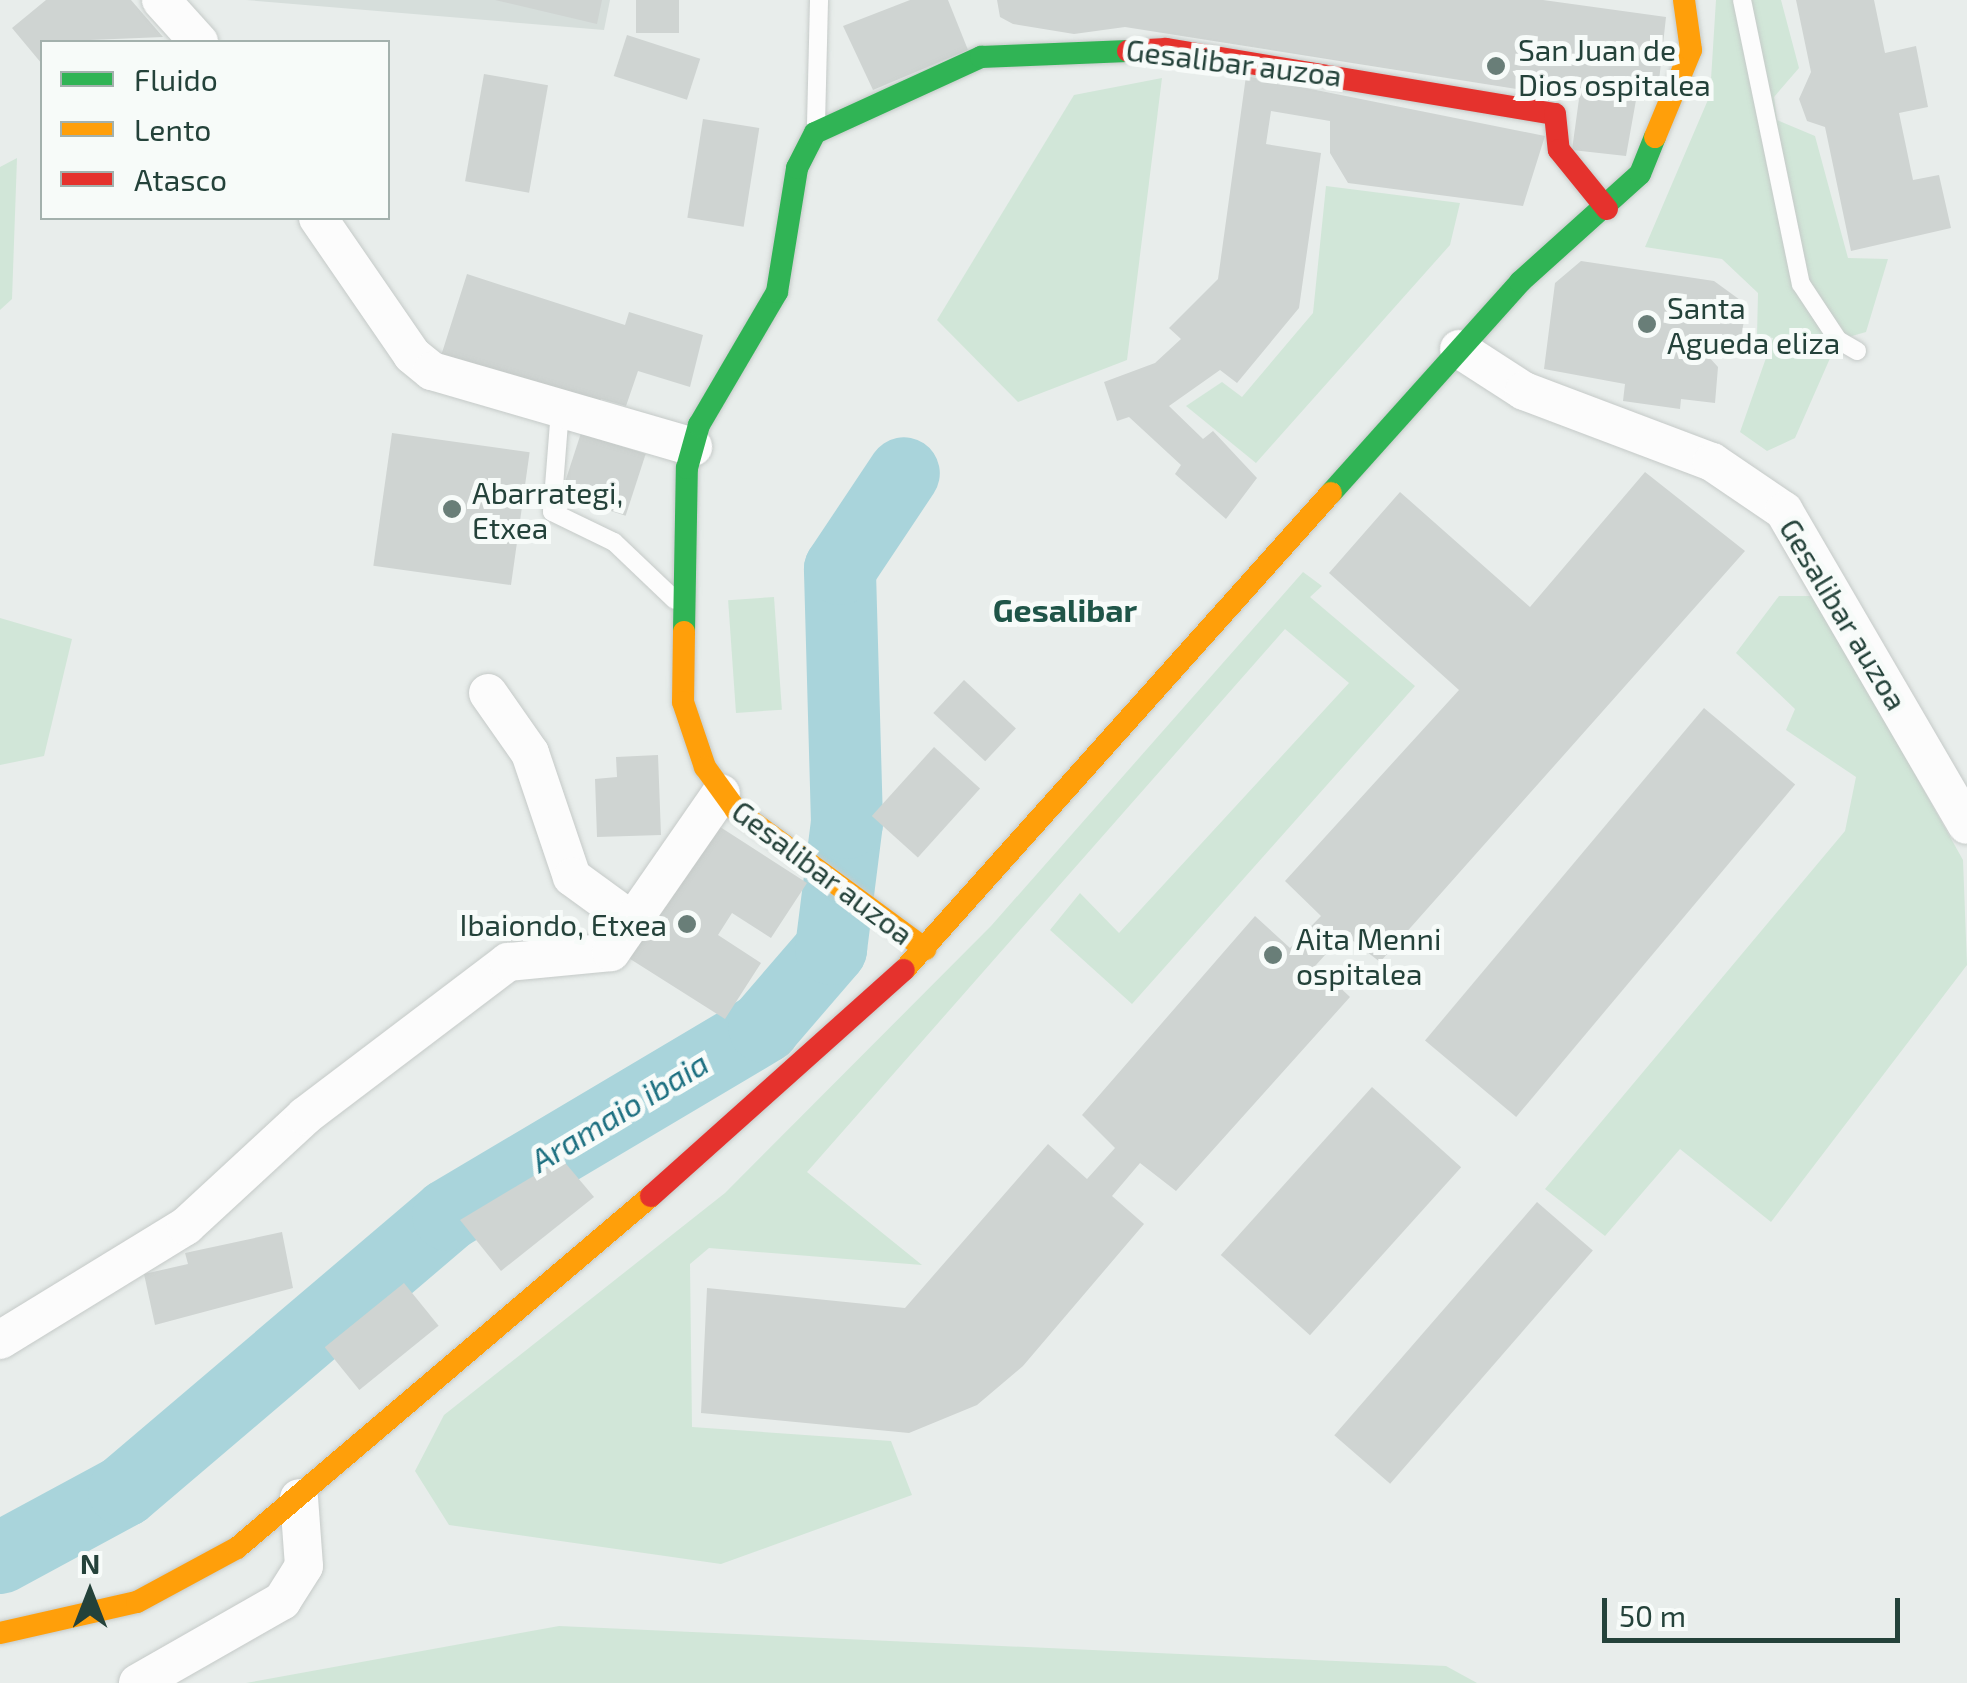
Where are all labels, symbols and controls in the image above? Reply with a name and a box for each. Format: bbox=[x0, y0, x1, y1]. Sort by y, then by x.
street label: Gesalibar auzoa bbox=[1124, 31, 1344, 93]
place label: San Juan de Dios ospitalea bbox=[1518, 31, 1711, 102]
legend bbox=[40, 40, 390, 220]
marker: San Juan de Dios ospitalea bbox=[1483, 53, 1509, 79]
text: Fluido bbox=[134, 61, 218, 97]
text: Lento bbox=[134, 111, 211, 147]
text: Atasco bbox=[134, 161, 227, 197]
place label: Santa Agueda eliza bbox=[1667, 289, 1840, 360]
marker: Santa Agueda eliza bbox=[1636, 313, 1658, 335]
place label: Abarrategi, Etxea bbox=[472, 474, 623, 544]
marker: Abarrategi, Etxea bbox=[441, 498, 463, 520]
street label: Gesalibar auzoa bbox=[1773, 511, 1915, 717]
district label: Gesalibar bbox=[993, 590, 1137, 628]
street label: Gesalibar auzoa bbox=[725, 792, 921, 952]
place label: Ibaiondo, Etxea bbox=[460, 906, 667, 942]
marker: Ibaiondo, Etxea bbox=[676, 913, 698, 935]
place label: Aita Menni ospitalea bbox=[1296, 920, 1441, 990]
marker: Aita Menni ospitalea bbox=[1260, 942, 1286, 968]
water label: Aramaio ibaia bbox=[523, 1043, 715, 1179]
north arrow bbox=[40, 1543, 140, 1643]
text: N bbox=[80, 1546, 100, 1580]
scale bar bbox=[1607, 1578, 1904, 1640]
text: 50 m bbox=[1619, 1597, 1686, 1633]

